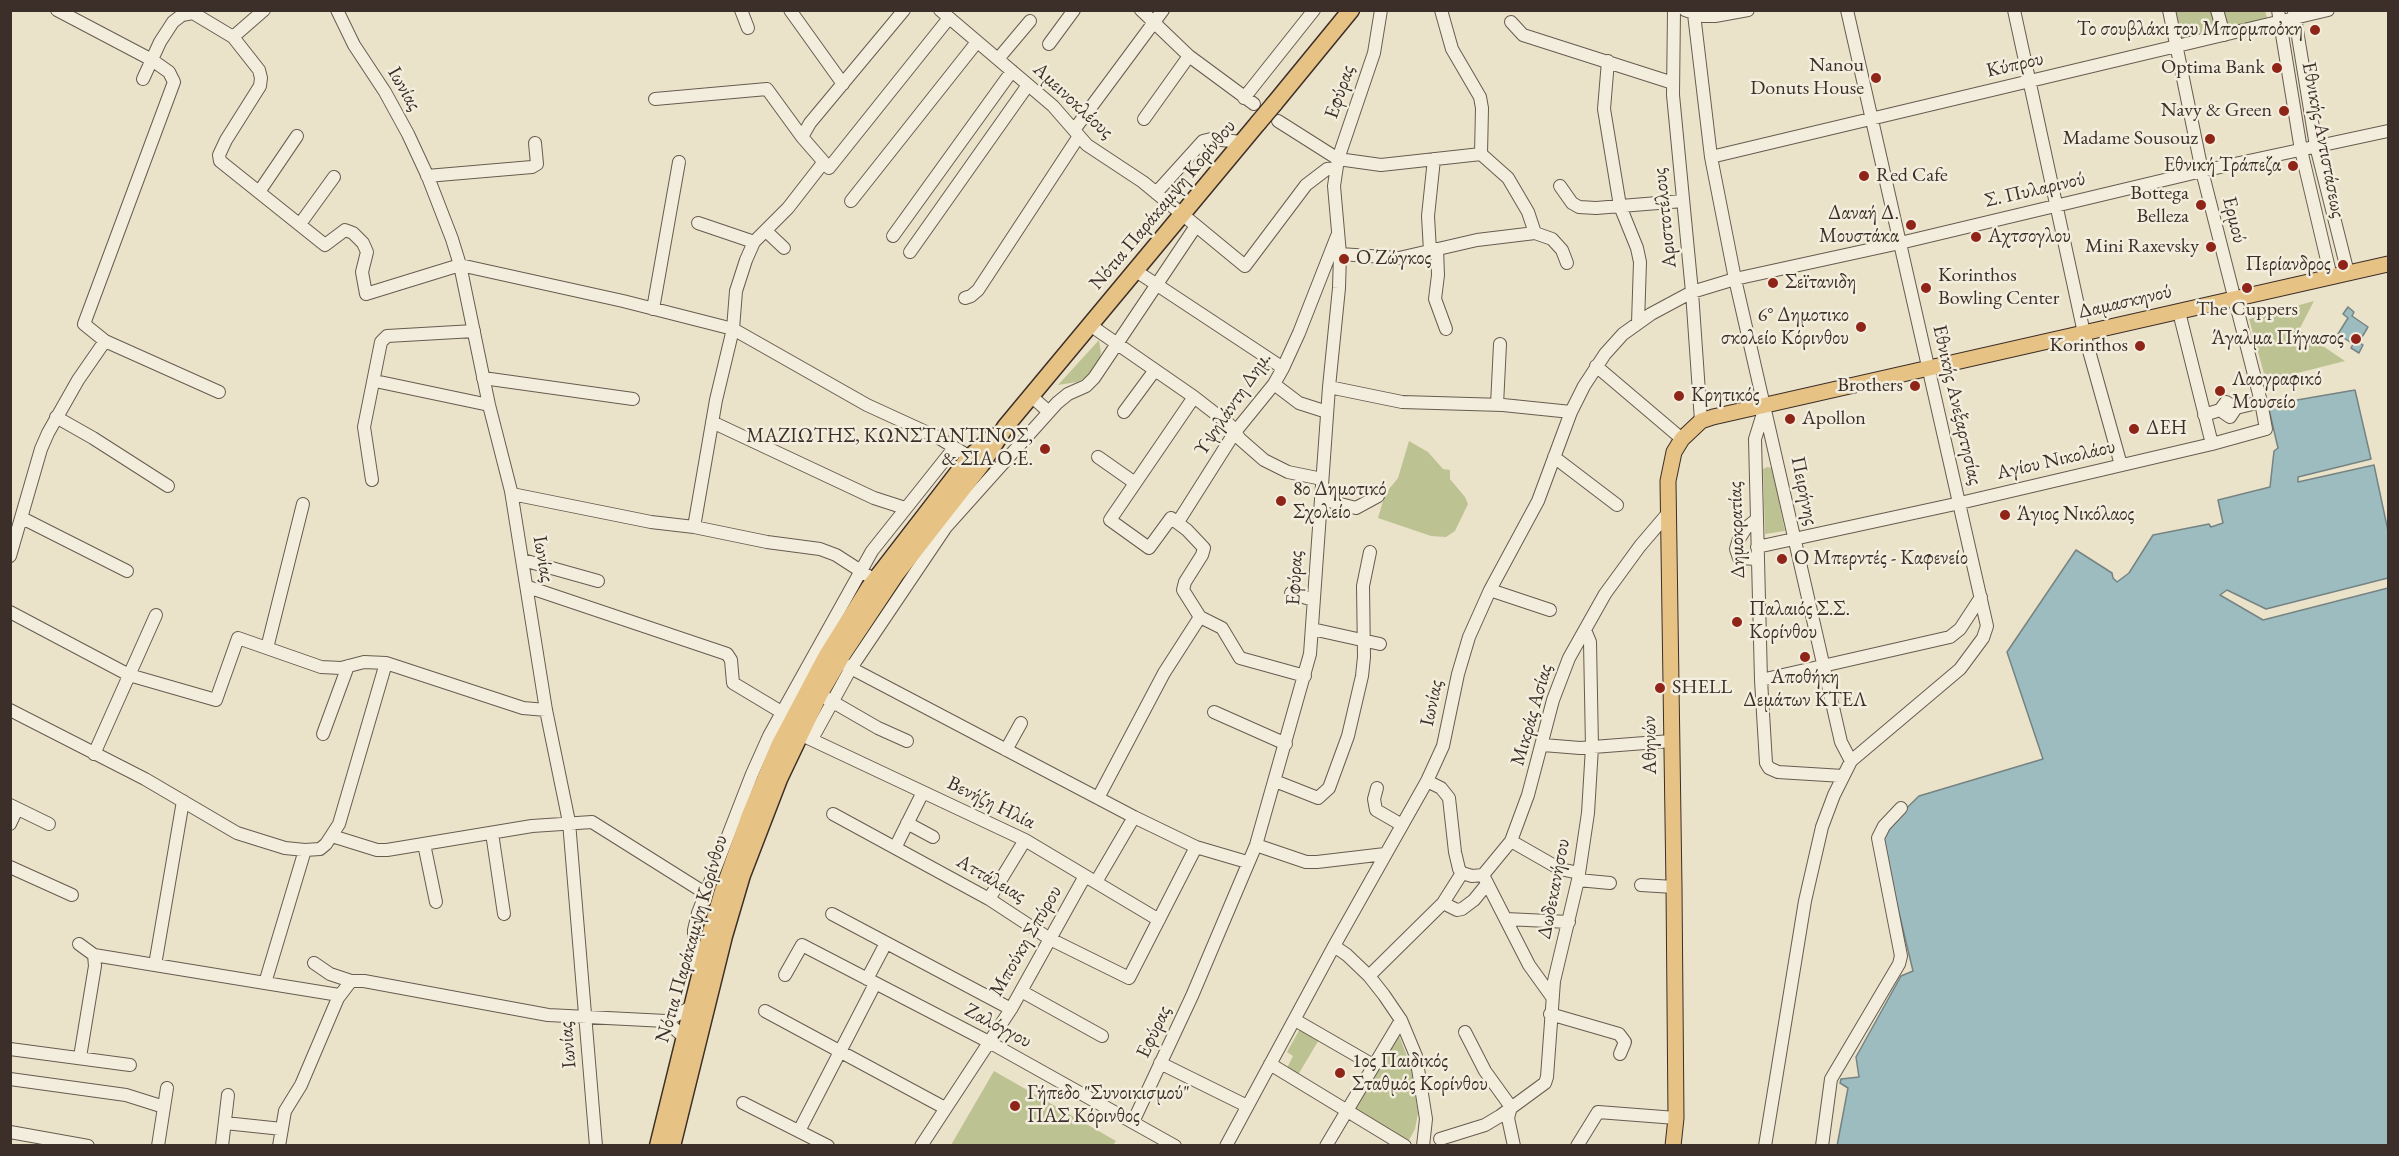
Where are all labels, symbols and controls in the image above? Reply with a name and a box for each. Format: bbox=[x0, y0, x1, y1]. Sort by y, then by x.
place label: Το σουβλάκι του Μπορμποὀκη bbox=[2077, 18, 2303, 42]
marker: Το σουβλάκι του Μπορμποὀκη bbox=[2308, 23, 2322, 37]
street label: Κύπρου bbox=[1984, 47, 2046, 83]
place label: Nanou Donuts House bbox=[1750, 54, 1864, 101]
place label: Optima Bank bbox=[2161, 56, 2265, 80]
street label: Αμεινοκλέους bbox=[1028, 58, 1118, 144]
street label: Εθνικής Αντιστάσεως bbox=[2296, 60, 2350, 220]
marker: Optima Bank bbox=[2270, 61, 2284, 75]
street label: Εφύρας bbox=[1320, 62, 1360, 122]
street label: Ιωνίας bbox=[382, 63, 426, 115]
marker: Nanou Donuts House bbox=[1869, 71, 1883, 85]
place label: Navy & Green bbox=[2161, 99, 2272, 123]
marker: Navy & Green bbox=[2277, 104, 2291, 118]
street label: Νότια Παράκαμψη Κορίνθου bbox=[1085, 115, 1241, 295]
place label: Madame Sousouz bbox=[2063, 127, 2198, 151]
marker: Madame Sousouz bbox=[2203, 132, 2217, 146]
place label: Εθνική Τράπεζα bbox=[2164, 154, 2281, 178]
marker: Εθνική Τράπεζα bbox=[2286, 159, 2300, 173]
place label: Red Cafe bbox=[1876, 164, 1948, 188]
street label: Αριστοτέλους bbox=[1648, 167, 1682, 269]
street label: Σ. Πυλαρινού bbox=[1982, 167, 2088, 213]
marker: Red Cafe bbox=[1857, 169, 1871, 183]
place label: Bottega Belleza bbox=[2130, 182, 2189, 229]
street label: Ερμού bbox=[2217, 194, 2251, 246]
marker: Bottega Belleza bbox=[2194, 198, 2208, 212]
place label: Δαναή Δ. Μουστάκα bbox=[1819, 202, 1899, 249]
marker: Δαναή Δ. Μουστάκα bbox=[1904, 218, 1918, 232]
place label: Αχτσογλου bbox=[1988, 225, 2071, 249]
marker: Αχτσογλου bbox=[1969, 230, 1983, 244]
place label: Mini Raxevsky bbox=[2085, 235, 2199, 259]
marker: Mini Raxevsky bbox=[2204, 240, 2218, 254]
place label: Ο Ζώγκος bbox=[1356, 247, 1431, 271]
marker: Ο Ζώγκος bbox=[1337, 252, 1351, 266]
place label: Περίανδρος bbox=[2246, 253, 2331, 277]
marker: Περίανδρος bbox=[2336, 258, 2350, 272]
place label: Korinthos Bowling Center bbox=[1938, 264, 2059, 311]
place label: Σεϊτανιδη bbox=[1785, 271, 1856, 295]
marker: Σεϊτανιδη bbox=[1766, 276, 1780, 290]
street label: Δαμασκηνού bbox=[2076, 280, 2174, 324]
marker: Korinthos Bowling Center bbox=[1919, 281, 1933, 295]
marker: The Cuppers bbox=[2240, 281, 2254, 295]
place label: The Cuppers bbox=[2196, 298, 2298, 322]
place label: 6° Δημοτικο σκολείο Κόρινθου bbox=[1721, 304, 1849, 351]
marker: 6° Δημοτικο σκολείο Κόρινθου bbox=[1854, 320, 1868, 334]
street label: Εθνικής Ανεξαρτησίας bbox=[1927, 323, 1987, 487]
place label: Άγαλμα Πήγασος bbox=[2212, 327, 2344, 351]
marker: Άγαλμα Πήγασος bbox=[2349, 332, 2363, 346]
place label: Korinthos bbox=[2049, 334, 2128, 358]
marker: Korinthos bbox=[2133, 339, 2147, 353]
street label: Υψηλάντη Δημ. bbox=[1189, 347, 1277, 461]
place label: Λαογραφικό Μουσείο bbox=[2232, 368, 2322, 415]
place label: Brothers bbox=[1837, 374, 1903, 398]
marker: Brothers bbox=[1908, 379, 1922, 393]
place label: Κρητικός bbox=[1691, 384, 1760, 408]
marker: Λαογραφικό Μουσείο bbox=[2213, 384, 2227, 398]
marker: Κρητικός bbox=[1672, 389, 1686, 403]
place label: Apollon bbox=[1802, 407, 1866, 431]
marker: Apollon bbox=[1783, 412, 1797, 426]
place label: ΔΕΗ bbox=[2146, 417, 2187, 441]
marker: ΔΕΗ bbox=[2127, 422, 2141, 436]
place label: ΜΑΖΙΩΤΗΣ, ΚΩΝΣΤΑΝΤΙΝΟΣ, & ΣΙΑ Ο.Ε. bbox=[746, 425, 1033, 472]
street label: Αγίου Νικολάου bbox=[1994, 435, 2118, 485]
marker: ΜΑΖΙΩΤΗΣ, ΚΩΝΣΤΑΝΤΙΝΟΣ, & ΣΙΑ Ο.Ε. bbox=[1038, 442, 1052, 456]
street label: Πειρήνης bbox=[1785, 454, 1823, 528]
place label: 8ο Δημοτικό Σχολείο bbox=[1293, 478, 1386, 525]
street label: Δημοκρατίας bbox=[1723, 481, 1751, 579]
marker: 8ο Δημοτικό Σχολείο bbox=[1274, 494, 1288, 508]
place label: Άγιος Νικόλαος bbox=[2017, 503, 2134, 527]
marker: Άγιος Νικόλαος bbox=[1998, 508, 2012, 522]
street label: Ιωνίας bbox=[527, 534, 559, 584]
place label: Ο Μπερντές - Καφενείο bbox=[1794, 547, 1968, 571]
street label: Εφύρας bbox=[1282, 550, 1308, 606]
marker: Ο Μπερντές - Καφενείο bbox=[1775, 552, 1789, 566]
place label: Παλαιός Σ.Σ. Κορίνθου bbox=[1749, 598, 1850, 645]
marker: Παλαιός Σ.Σ. Κορίνθου bbox=[1730, 615, 1744, 629]
marker: Αποθήκη Δεμάτων ΚΤΕΛ bbox=[1798, 650, 1812, 664]
street label: Μικράς Ασίας bbox=[1506, 661, 1558, 769]
place label: Αποθήκη Δεμάτων ΚΤΕΛ bbox=[1743, 666, 1867, 713]
place label: SHELL bbox=[1672, 676, 1732, 700]
street label: Ιωνίας bbox=[1415, 678, 1449, 728]
marker: SHELL bbox=[1653, 681, 1667, 695]
street label: Αθηνών bbox=[1637, 715, 1663, 775]
street label: Βενήζη Ηλία bbox=[943, 771, 1039, 835]
street label: Νότια Παράκαμψη Κορίνθου bbox=[651, 832, 733, 1046]
street label: Δωδεκανήσου bbox=[1533, 837, 1575, 941]
street label: Αττάλειας bbox=[952, 850, 1030, 908]
street label: Μπούκη Σπύρου bbox=[985, 881, 1067, 1001]
street label: Ζαλόγγου bbox=[960, 998, 1036, 1054]
street label: Εφύρας bbox=[1131, 1002, 1177, 1062]
street label: Ιωνίας bbox=[554, 1021, 582, 1069]
place label: 1ος Παιδικός Σταθμός Κορίνθου bbox=[1352, 1050, 1488, 1097]
marker: 1ος Παιδικός Σταθμός Κορίνθου bbox=[1333, 1066, 1347, 1080]
place label: Γήπεδο "Συνοικισμού" ΠΑΣ Κόρινθος bbox=[1027, 1082, 1190, 1129]
marker: Γήπεδο "Συνοικισμού" ΠΑΣ Κόρινθος bbox=[1008, 1099, 1022, 1113]

